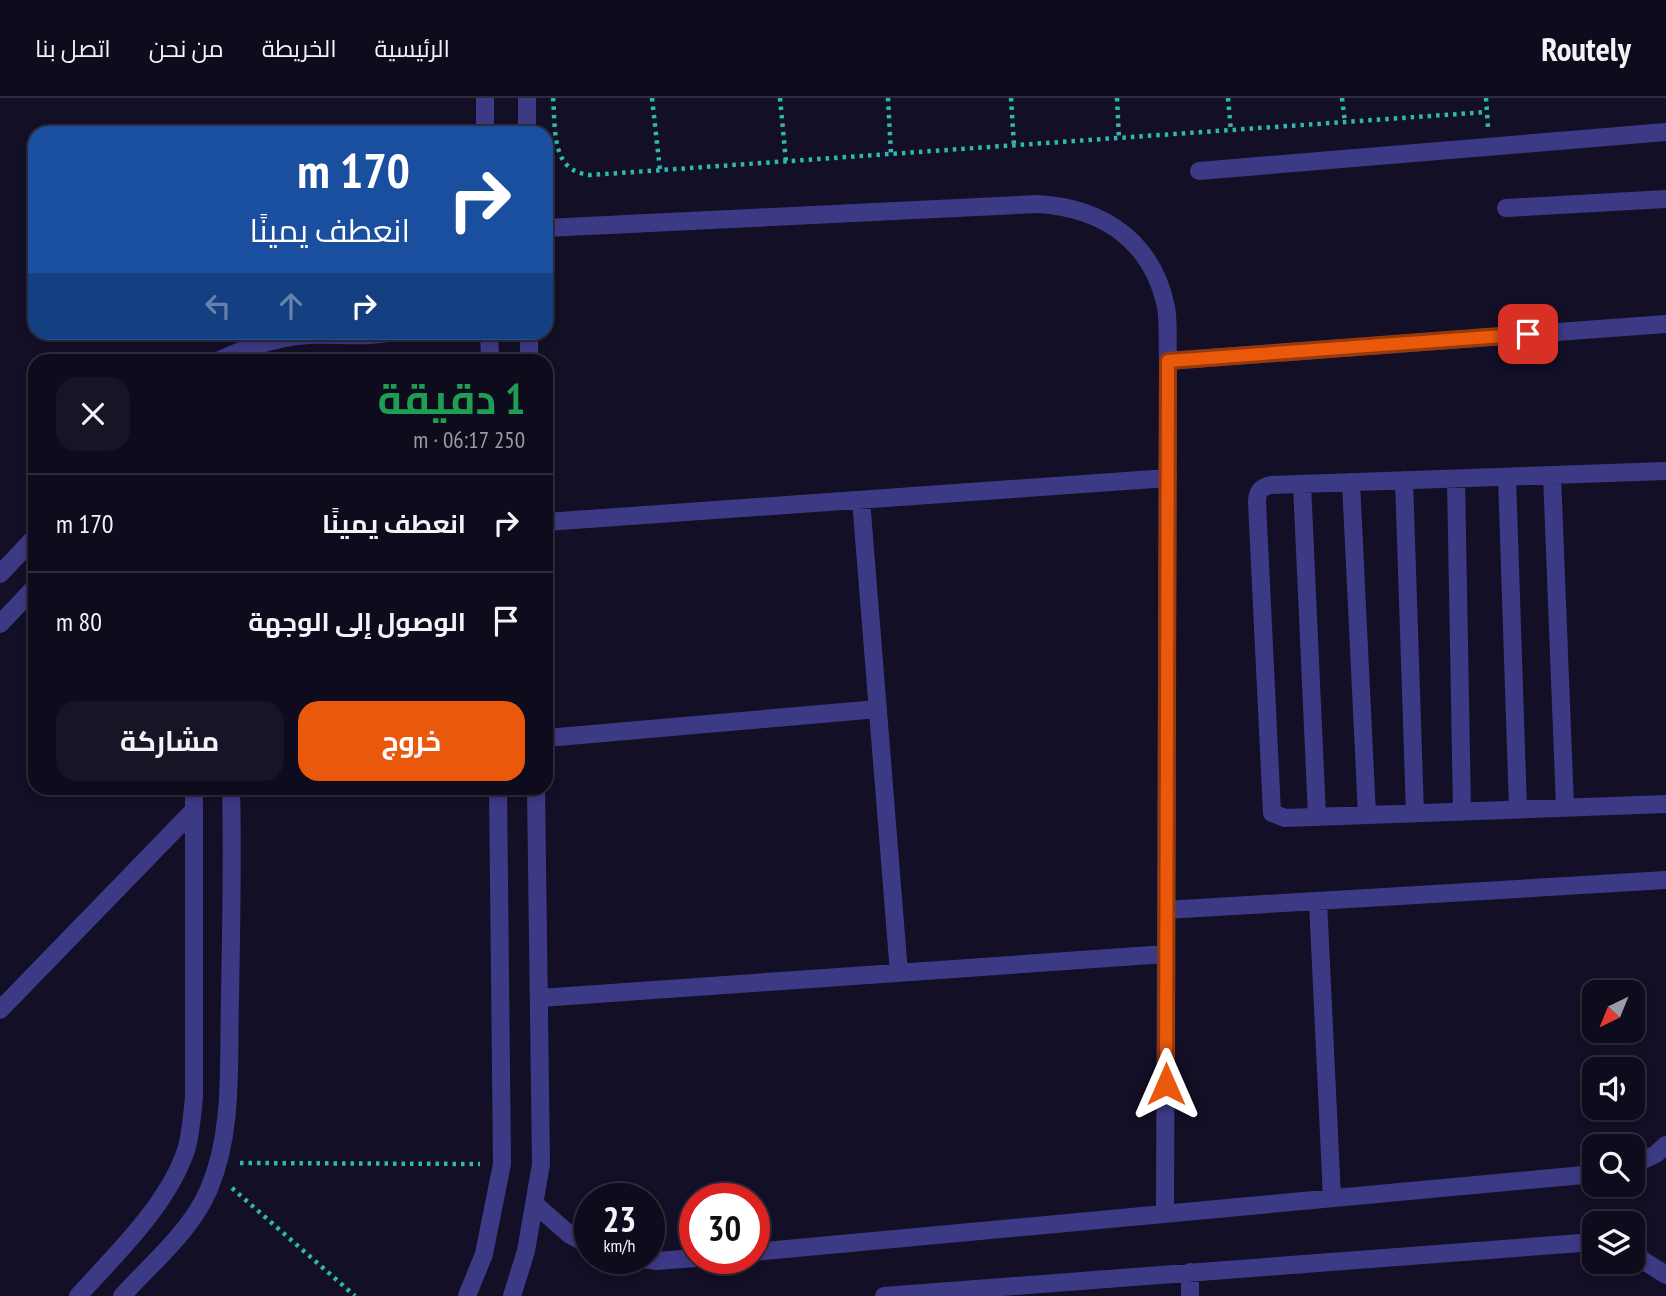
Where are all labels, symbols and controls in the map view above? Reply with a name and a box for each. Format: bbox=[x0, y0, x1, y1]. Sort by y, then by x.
text: Routely bbox=[1541, 27, 1631, 70]
text: اتصل بنا bbox=[35, 33, 111, 64]
text: من نحن bbox=[149, 33, 224, 64]
text: الخريطة bbox=[262, 33, 337, 64]
text: الرئيسية bbox=[375, 33, 450, 64]
text: 170 m bbox=[297, 138, 410, 202]
icon: right bbox=[434, 154, 525, 245]
text: انعطف يمينًا bbox=[250, 209, 410, 251]
icon: left bbox=[199, 287, 237, 325]
icon: ahead bbox=[272, 287, 310, 325]
icon: right bbox=[345, 287, 383, 325]
pin bbox=[1498, 304, 1558, 364]
icon: arrive bbox=[1509, 315, 1547, 353]
text: 1 دقيقة bbox=[378, 371, 525, 426]
button: close bbox=[56, 377, 130, 451]
text: 250 m · 06:17 bbox=[413, 425, 525, 454]
icon: right bbox=[487, 504, 525, 542]
text: 170 m bbox=[56, 507, 114, 540]
text: انعطف يمينًا bbox=[322, 507, 466, 540]
icon: arrive bbox=[487, 602, 525, 640]
text: 80 m bbox=[56, 605, 102, 638]
text: الوصول إلى الوجهة bbox=[248, 605, 466, 638]
button: مشاركة bbox=[56, 701, 284, 781]
button: خروج bbox=[298, 701, 525, 781]
north arrow bbox=[1582, 980, 1645, 1043]
map controls bbox=[1582, 980, 1645, 1274]
position arrow bbox=[1129, 1047, 1203, 1121]
button: sound bbox=[1582, 1057, 1645, 1120]
button: search bbox=[1582, 1134, 1645, 1197]
speed limit sign: 30 bbox=[679, 1183, 770, 1274]
text: 23 bbox=[603, 1196, 636, 1242]
button: layers bbox=[1582, 1211, 1645, 1274]
text: km/h bbox=[604, 1234, 635, 1257]

